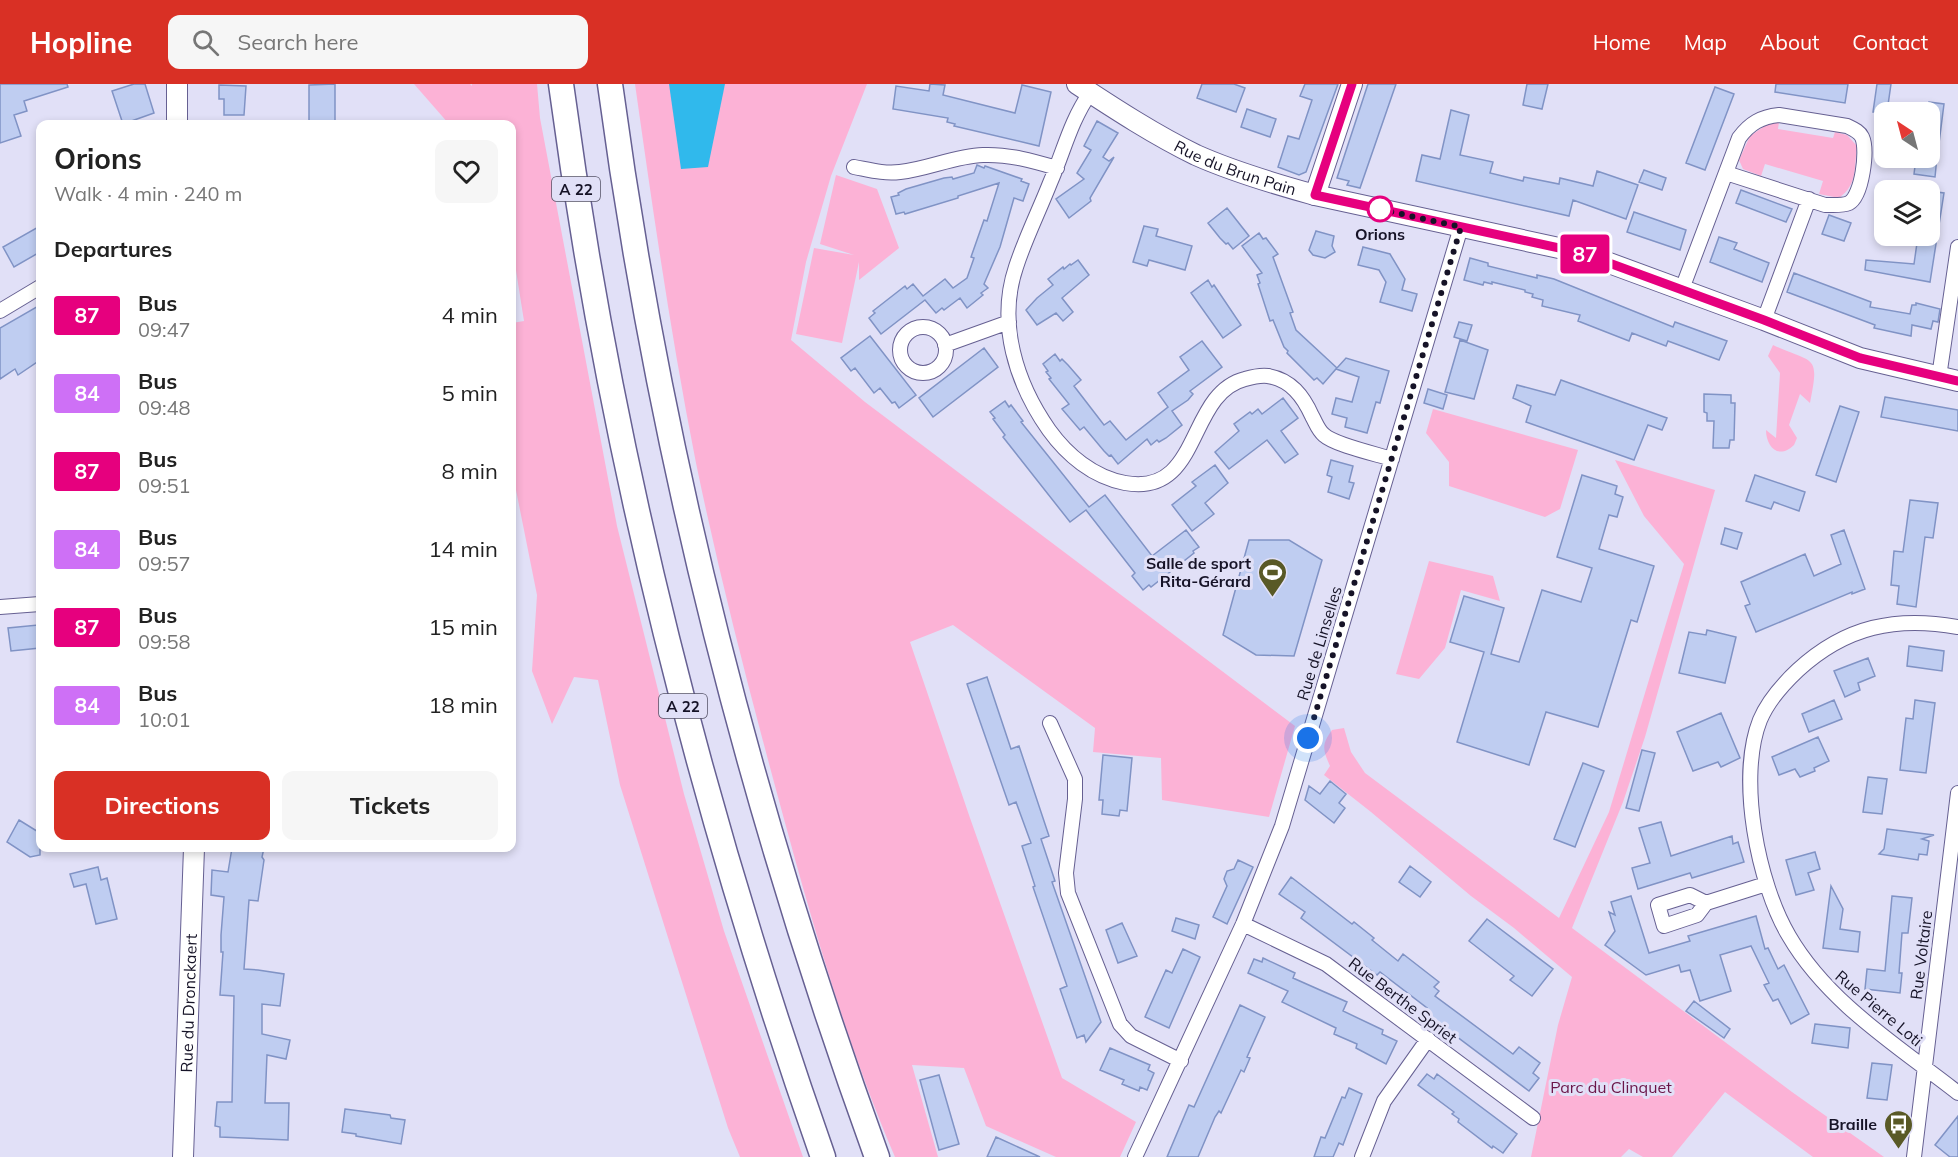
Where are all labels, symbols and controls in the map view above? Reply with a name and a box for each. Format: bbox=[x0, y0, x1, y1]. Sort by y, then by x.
search box bbox=[168, 15, 588, 69]
text: Hopline bbox=[30, 25, 132, 60]
icon: search bbox=[189, 26, 222, 59]
text: Search here bbox=[237, 28, 358, 56]
text: Home bbox=[1593, 29, 1651, 55]
text: Map bbox=[1684, 29, 1727, 55]
text: About bbox=[1760, 29, 1819, 55]
text: Contact bbox=[1852, 29, 1928, 55]
north arrow bbox=[1874, 102, 1940, 168]
map controls bbox=[1874, 102, 1940, 246]
street label: Rue du Brun Pain bbox=[1171, 136, 1299, 199]
button: heart bbox=[435, 140, 498, 203]
text: Orions bbox=[54, 141, 142, 176]
road number: A 22 bbox=[552, 177, 600, 201]
button: layers bbox=[1874, 180, 1940, 246]
text: Walk · 4 min · 240 m bbox=[54, 181, 242, 206]
marker: Orions bbox=[1367, 196, 1393, 222]
place label: Orions bbox=[1355, 224, 1405, 244]
line badge: 87 bbox=[1558, 234, 1612, 274]
text: Departures bbox=[54, 235, 172, 263]
text: 87 bbox=[1572, 241, 1598, 267]
text: Bus bbox=[138, 289, 177, 317]
text: 4 min bbox=[442, 301, 498, 329]
text: 87 bbox=[74, 302, 100, 328]
text: 09:47 bbox=[138, 317, 191, 342]
text: Bus bbox=[138, 367, 177, 395]
text: 5 min bbox=[442, 379, 498, 407]
text: 84 bbox=[74, 380, 100, 406]
text: 09:48 bbox=[138, 395, 191, 420]
text: Bus bbox=[138, 445, 177, 473]
text: 8 min bbox=[442, 457, 498, 485]
text: 87 bbox=[74, 458, 100, 484]
text: 09:51 bbox=[138, 473, 191, 498]
text: Bus bbox=[138, 523, 177, 551]
text: 14 min bbox=[428, 535, 498, 563]
text: 84 bbox=[74, 536, 100, 562]
text: 09:57 bbox=[138, 551, 191, 576]
place label: Salle de sport Rita-Gérard bbox=[1146, 553, 1251, 591]
sports icon: Salle de sport Rita-Gérard bbox=[1256, 556, 1288, 598]
street label: Rue de Linselles bbox=[1292, 583, 1346, 703]
text: Bus bbox=[138, 601, 177, 629]
text: 15 min bbox=[428, 613, 498, 641]
text: 87 bbox=[74, 614, 100, 640]
text: 09:58 bbox=[138, 629, 191, 654]
text: Bus bbox=[138, 679, 177, 707]
text: 18 min bbox=[428, 691, 498, 719]
text: 84 bbox=[74, 692, 100, 718]
road number: A 22 bbox=[659, 694, 707, 718]
text: 10:01 bbox=[138, 707, 191, 732]
your location bbox=[1293, 723, 1323, 753]
button: Directions bbox=[54, 771, 270, 840]
button: Tickets bbox=[282, 771, 498, 840]
street label: Rue Voltaire bbox=[1906, 909, 1936, 1001]
street label: Rue du Dronckaert bbox=[176, 933, 201, 1073]
street label: Rue Berthe Spriet bbox=[1345, 953, 1461, 1047]
street label: Rue Pierre Loti bbox=[1831, 966, 1927, 1050]
park label: Parc du Clinquet bbox=[1550, 1077, 1672, 1097]
bus stop icon: Braille bbox=[1882, 1108, 1914, 1150]
place label: Braille bbox=[1829, 1114, 1877, 1134]

